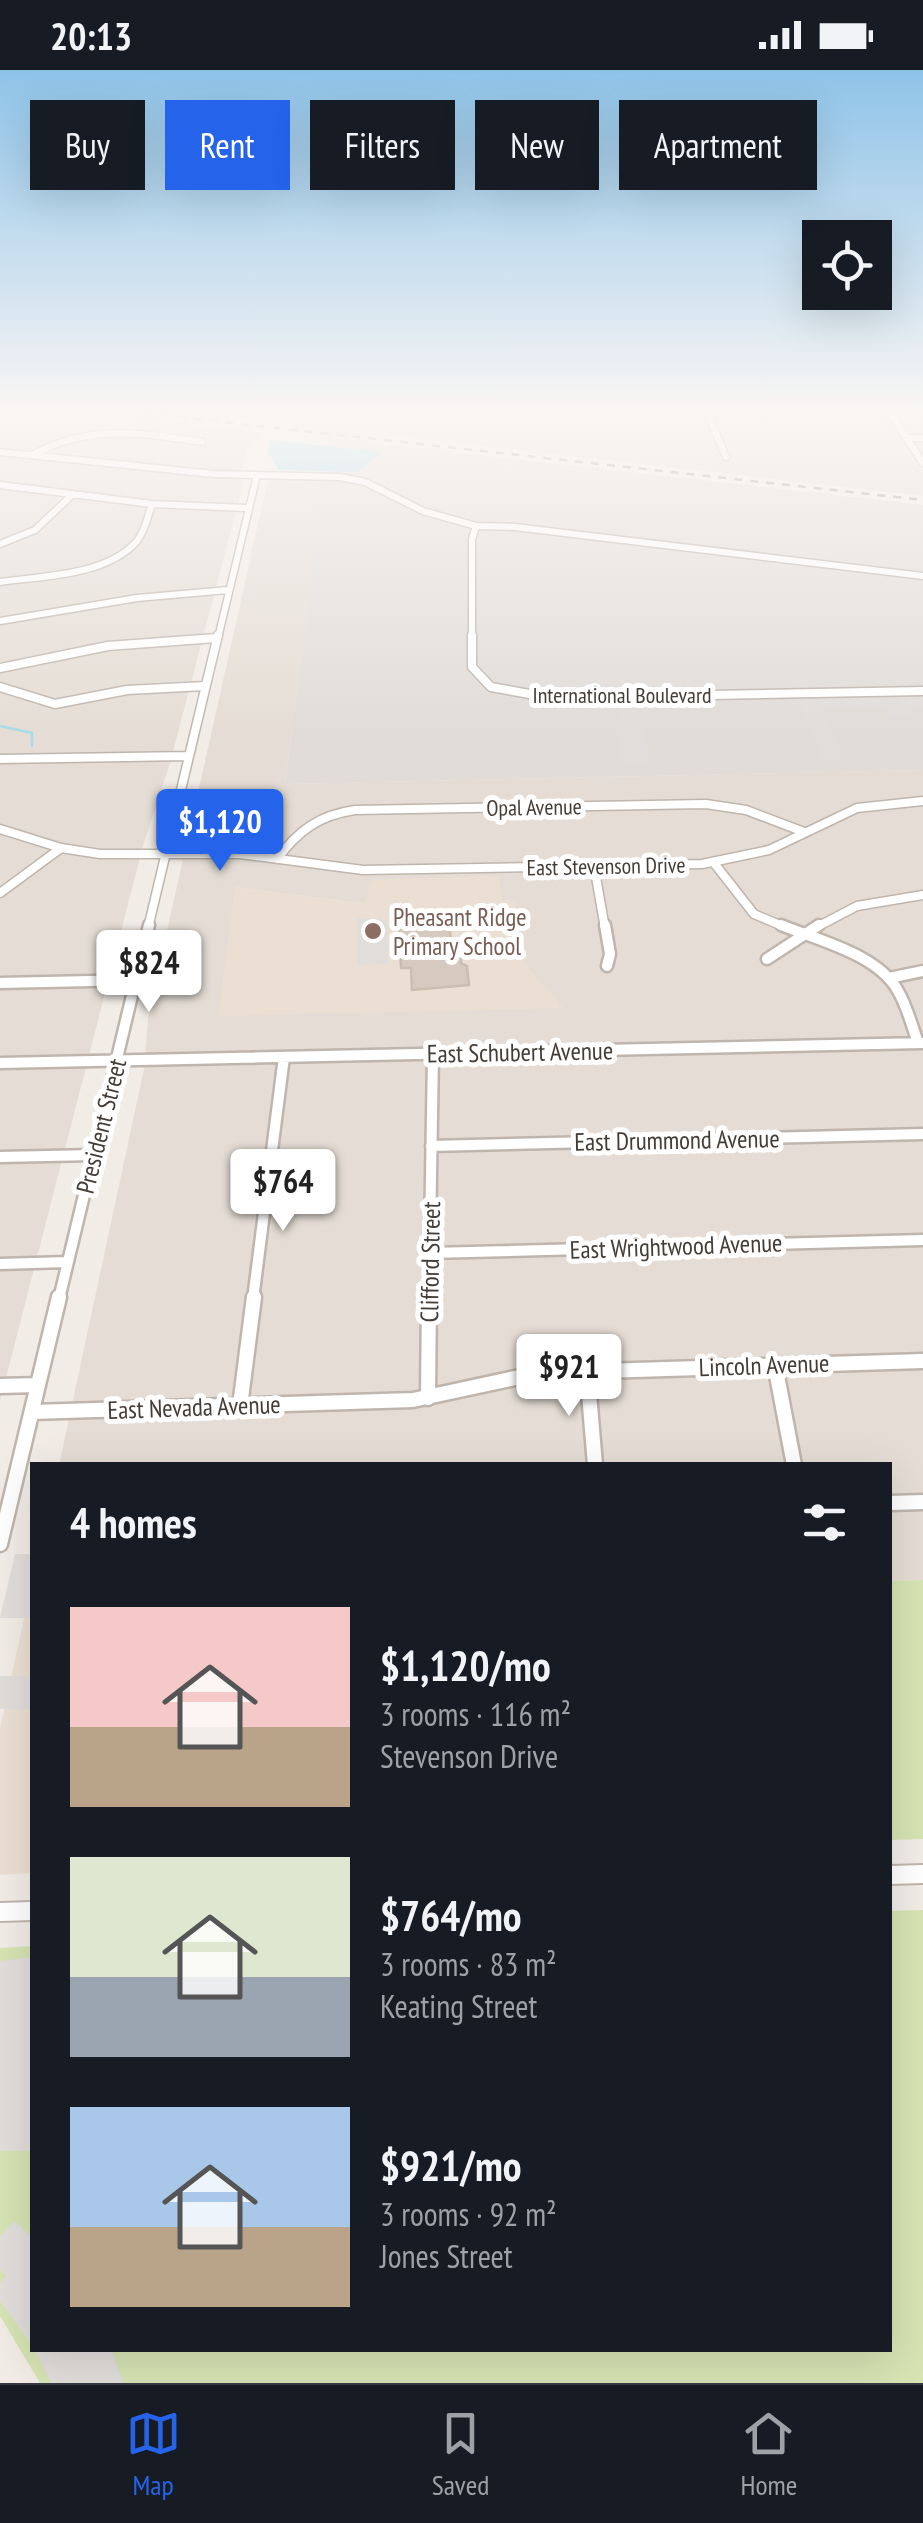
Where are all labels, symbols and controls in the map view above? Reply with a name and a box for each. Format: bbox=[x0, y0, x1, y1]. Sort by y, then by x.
text: 20:13 bbox=[50, 11, 132, 60]
chip: Buy bbox=[30, 100, 145, 190]
chip: Rent bbox=[165, 100, 290, 190]
chip: Filters bbox=[310, 100, 455, 190]
chip: New bbox=[475, 100, 599, 190]
chip: Apartment bbox=[619, 100, 817, 190]
map controls bbox=[802, 220, 892, 310]
button: locate bbox=[802, 220, 892, 310]
street label: International Boulevard bbox=[533, 681, 711, 709]
pin: $1,120 bbox=[139, 789, 301, 874]
street label: Opal Avenue bbox=[486, 792, 582, 822]
text: $1,120 bbox=[178, 800, 262, 842]
street label: East Stevenson Drive bbox=[526, 851, 686, 881]
place label: Pheasant Ridge Primary School bbox=[393, 901, 527, 962]
marker: Pheasant Ridge Primary School bbox=[362, 920, 384, 942]
pin: $824 bbox=[90, 930, 208, 1015]
text: $824 bbox=[118, 941, 180, 983]
street label: East Schubert Avenue bbox=[427, 1034, 613, 1070]
street label: President Street bbox=[69, 1055, 133, 1197]
street label: East Drummond Avenue bbox=[574, 1122, 780, 1158]
pin: $764 bbox=[224, 1149, 342, 1234]
text: $764 bbox=[252, 1160, 314, 1202]
street label: Clifford Street bbox=[413, 1201, 447, 1323]
street label: East Wrightwood Avenue bbox=[569, 1226, 783, 1266]
pin: $921 bbox=[510, 1334, 628, 1419]
text: $921 bbox=[538, 1345, 600, 1387]
street label: Lincoln Avenue bbox=[698, 1347, 830, 1383]
street label: East Nevada Avenue bbox=[107, 1388, 281, 1426]
text: 4 homes bbox=[70, 1495, 197, 1550]
icon: filters bbox=[797, 1495, 852, 1550]
text: $1,120/mo bbox=[380, 1638, 551, 1693]
icon: home bbox=[150, 1647, 270, 1767]
text: 3 rooms · 116 m² bbox=[380, 1693, 571, 1735]
text: Stevenson Drive bbox=[380, 1735, 558, 1777]
text: $764/mo bbox=[380, 1888, 522, 1943]
icon: home bbox=[150, 1897, 270, 2017]
text: 3 rooms · 83 m² bbox=[380, 1943, 557, 1985]
text: Keating Street bbox=[380, 1985, 537, 2027]
text: $921/mo bbox=[380, 2138, 522, 2193]
icon: home bbox=[150, 2147, 270, 2267]
text: 3 rooms · 92 m² bbox=[380, 2193, 557, 2235]
text: Jones Street bbox=[380, 2235, 513, 2277]
tab: Map bbox=[126, 2406, 181, 2503]
tab: Saved bbox=[432, 2406, 489, 2503]
tab: Home bbox=[741, 2406, 797, 2503]

